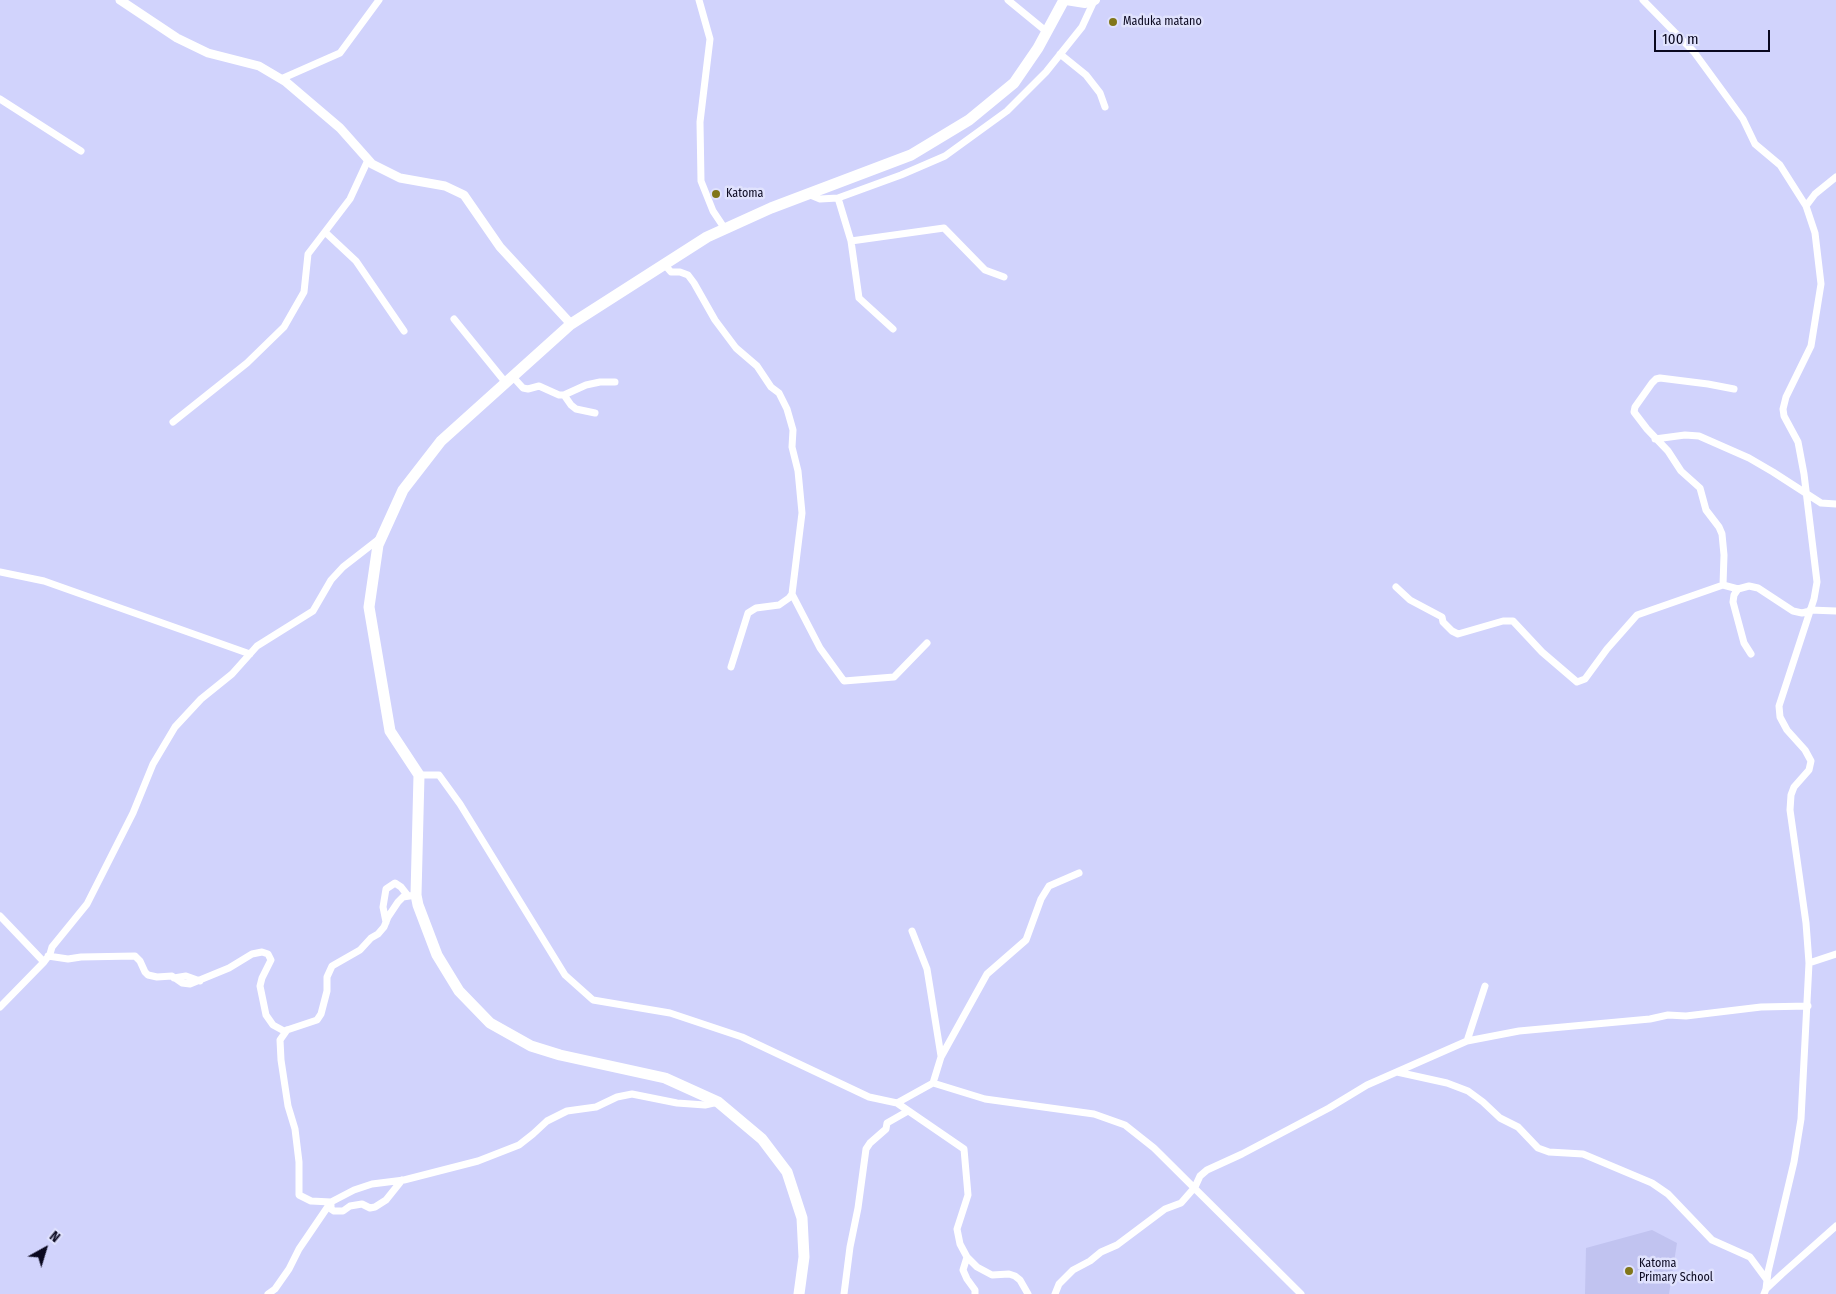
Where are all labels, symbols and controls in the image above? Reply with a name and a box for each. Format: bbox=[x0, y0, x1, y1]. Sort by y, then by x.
place label: Maduka matano bbox=[1123, 15, 1202, 29]
marker: Maduka matano bbox=[1107, 16, 1119, 28]
scale bar bbox=[1656, 20, 1772, 52]
text: 100 m bbox=[1662, 30, 1699, 48]
place label: Katoma bbox=[726, 187, 763, 201]
marker: Katoma bbox=[710, 188, 722, 200]
north arrow bbox=[20, 1224, 70, 1274]
text: N bbox=[46, 1228, 63, 1246]
place label: Katoma Primary School bbox=[1639, 1257, 1713, 1285]
marker: Katoma Primary School bbox=[1623, 1265, 1635, 1277]

